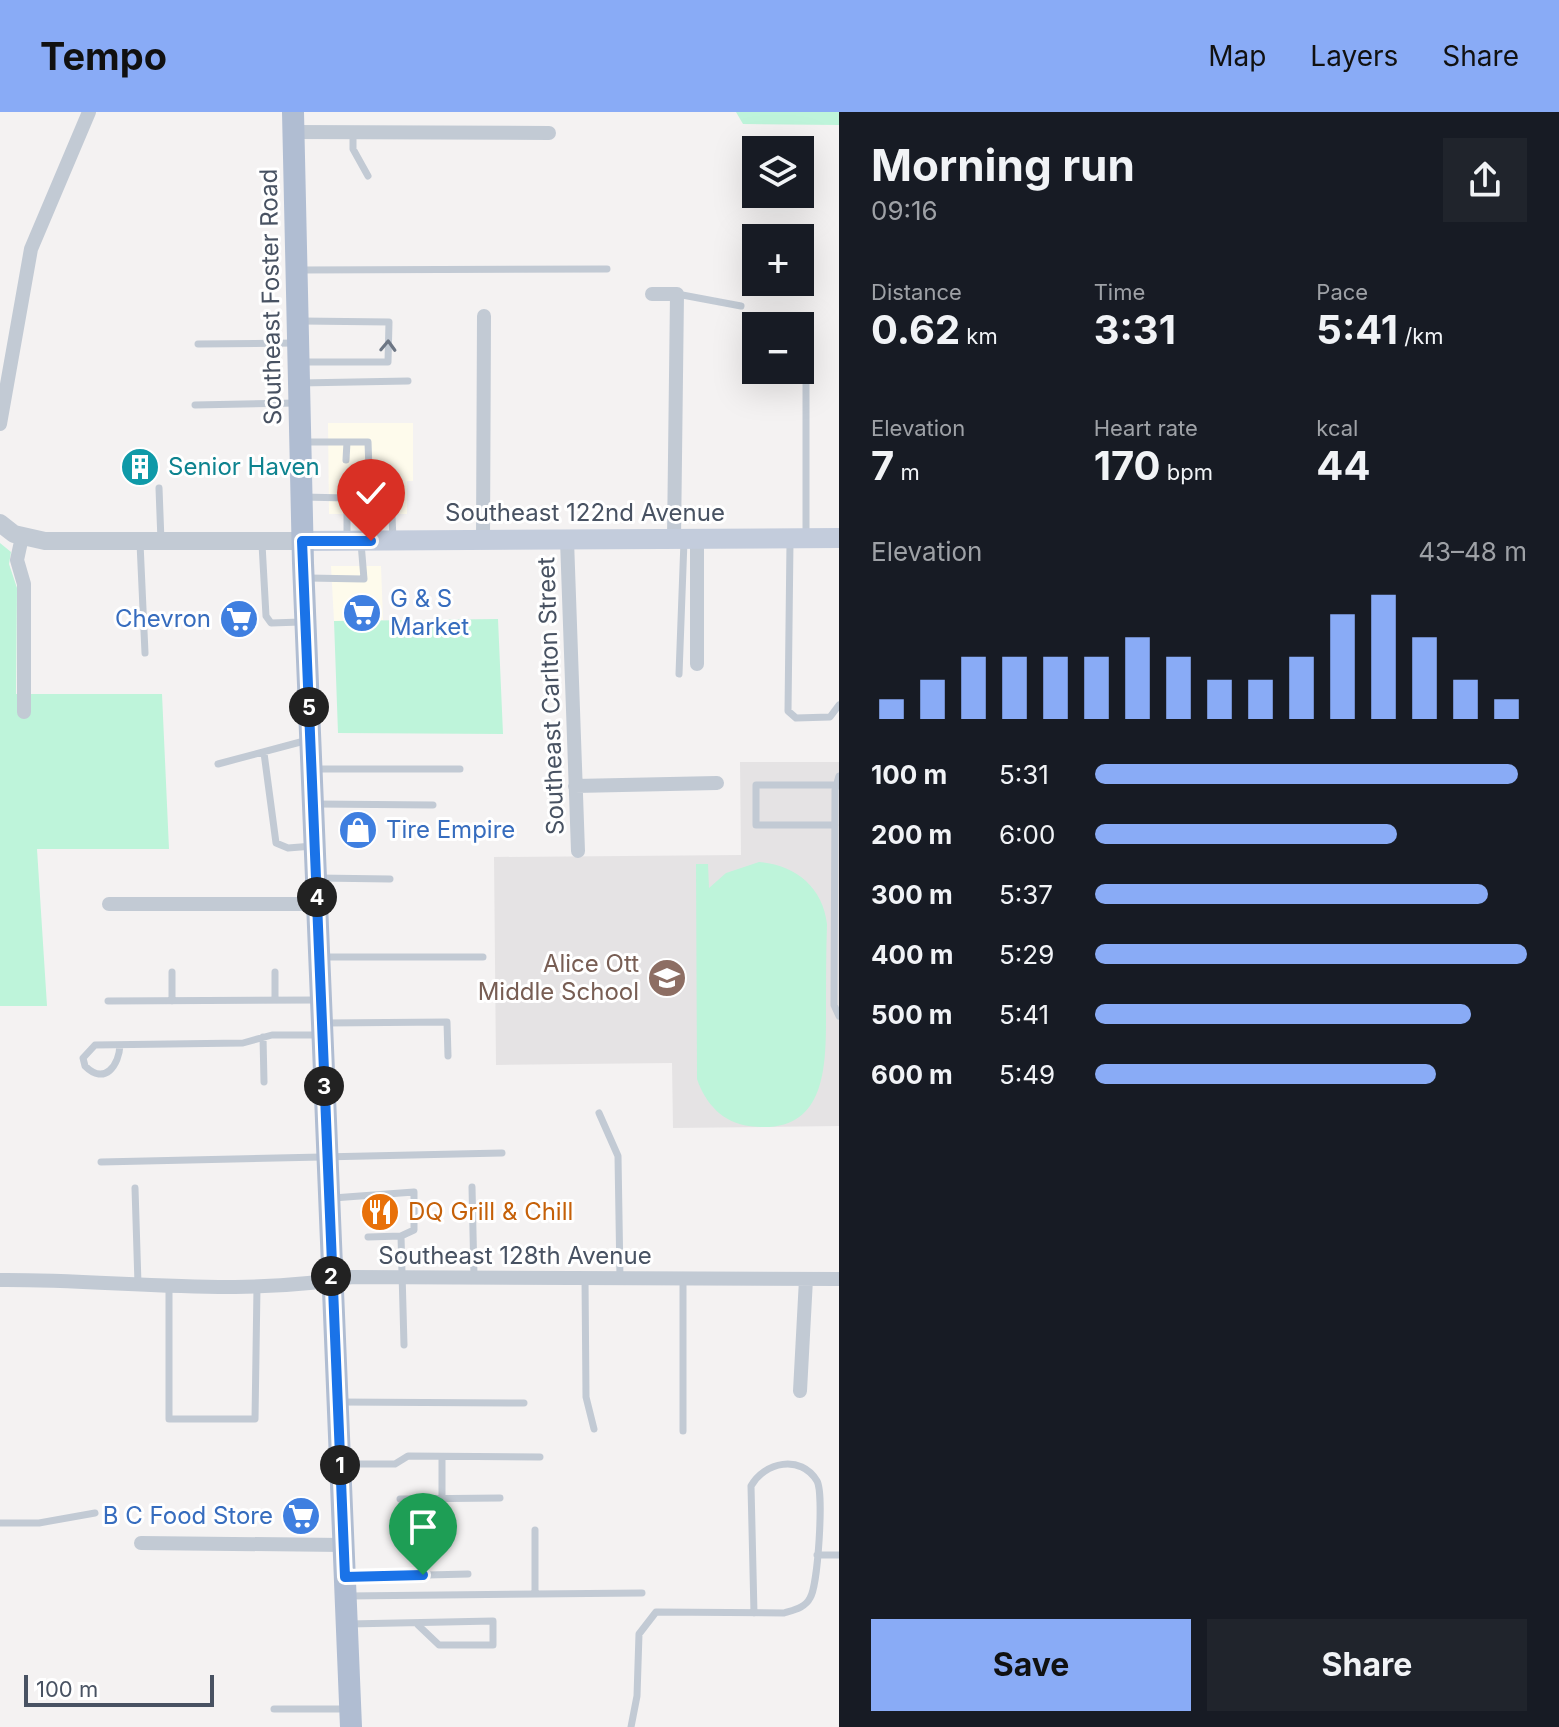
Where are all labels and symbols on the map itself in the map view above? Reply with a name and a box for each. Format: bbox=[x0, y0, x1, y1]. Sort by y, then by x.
street label: Southeast Foster Road bbox=[254, 168, 287, 426]
one-way arrow bbox=[380, 339, 397, 352]
building icon: Senior Haven bbox=[119, 446, 161, 488]
place label: Senior Haven bbox=[168, 452, 320, 481]
pin bbox=[337, 459, 405, 541]
street label: Southeast 122nd Avenue bbox=[445, 498, 725, 527]
street label: Southeast Carlton Street bbox=[531, 556, 570, 836]
place label: G & S Market bbox=[390, 584, 469, 641]
supermarket icon: G & S Market bbox=[341, 592, 383, 634]
supermarket icon: Chevron bbox=[218, 598, 260, 640]
place label: Chevron bbox=[115, 604, 211, 633]
pin: 5 bbox=[289, 687, 329, 727]
shop icon: Tire Empire bbox=[337, 809, 379, 851]
place label: Tire Empire bbox=[386, 815, 515, 844]
pin: 4 bbox=[297, 877, 337, 917]
place label: Alice Ott Middle School bbox=[478, 949, 639, 1006]
school or university icon: Alice Ott Middle School bbox=[646, 957, 688, 999]
pin: 3 bbox=[304, 1066, 344, 1106]
restaurant icon: DQ Grill & Chill bbox=[359, 1191, 401, 1233]
place label: DQ Grill & Chill bbox=[408, 1197, 573, 1226]
street label: Southeast 128th Avenue bbox=[378, 1241, 652, 1270]
pin: 2 bbox=[311, 1256, 351, 1296]
pin: 1 bbox=[320, 1445, 360, 1485]
pin bbox=[389, 1493, 457, 1575]
supermarket icon: B C Food Store bbox=[280, 1495, 322, 1537]
place label: B C Food Store bbox=[103, 1501, 273, 1530]
scale bar bbox=[24, 1671, 214, 1707]

